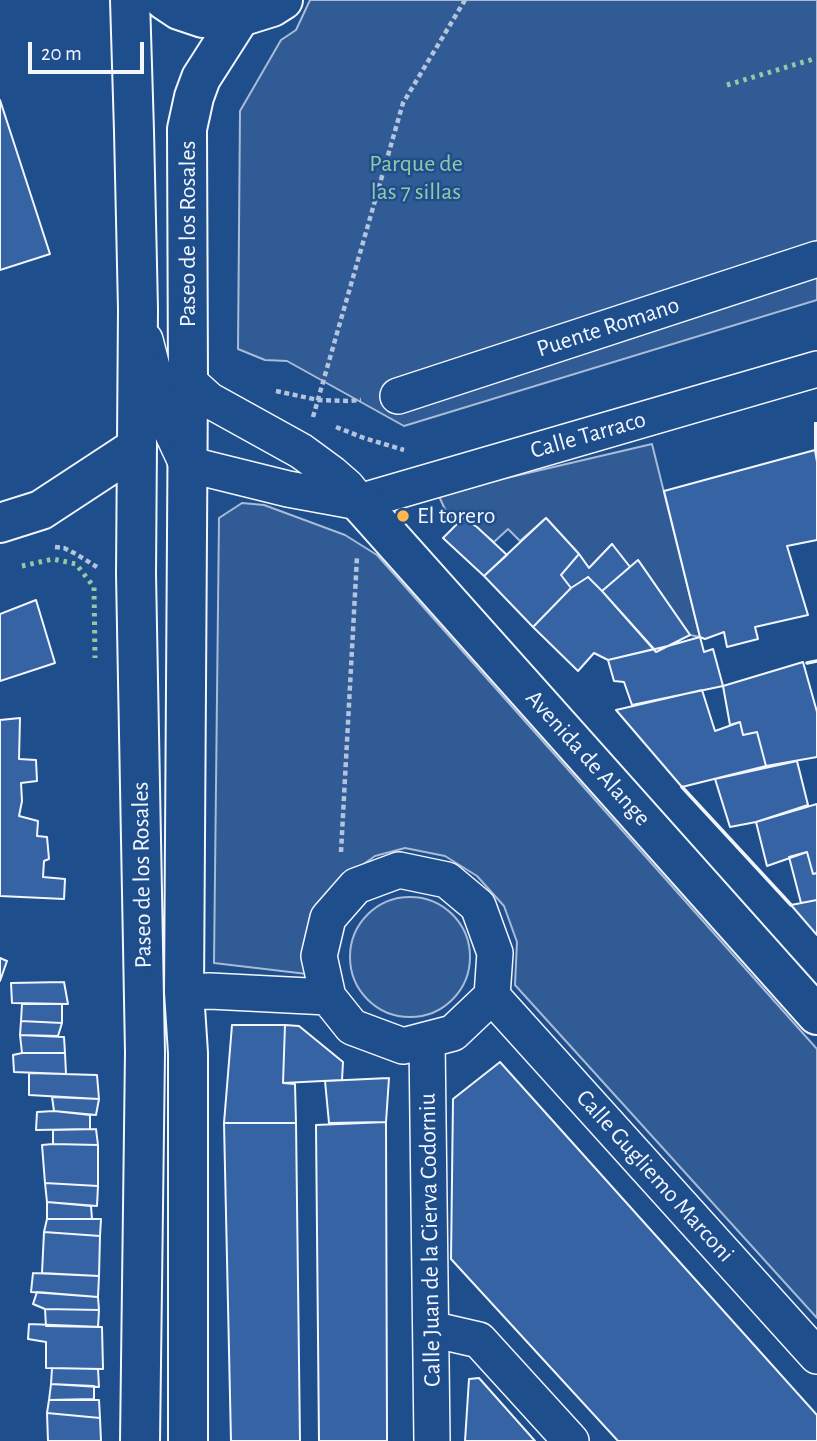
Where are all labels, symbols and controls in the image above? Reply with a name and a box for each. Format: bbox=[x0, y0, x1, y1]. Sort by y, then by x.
scale bar bbox=[32, 28, 147, 72]
text: 20 m bbox=[41, 43, 82, 64]
street label: Paseo de los Rosales bbox=[174, 141, 202, 327]
park label: Parque de las 7 sillas bbox=[369, 150, 463, 206]
street label: Puente Romano bbox=[533, 290, 683, 364]
street label: Calle Tarraco bbox=[527, 405, 649, 465]
place label: El torero bbox=[417, 502, 496, 530]
marker: El torero bbox=[395, 508, 411, 524]
street label: Avenida de Alange bbox=[519, 684, 657, 832]
street label: Paseo de los Rosales bbox=[126, 781, 158, 969]
street label: Calle Gugliemo Marconi bbox=[570, 1084, 740, 1268]
street label: Calle Juan de la Cierva Codorniu bbox=[413, 1093, 447, 1387]

